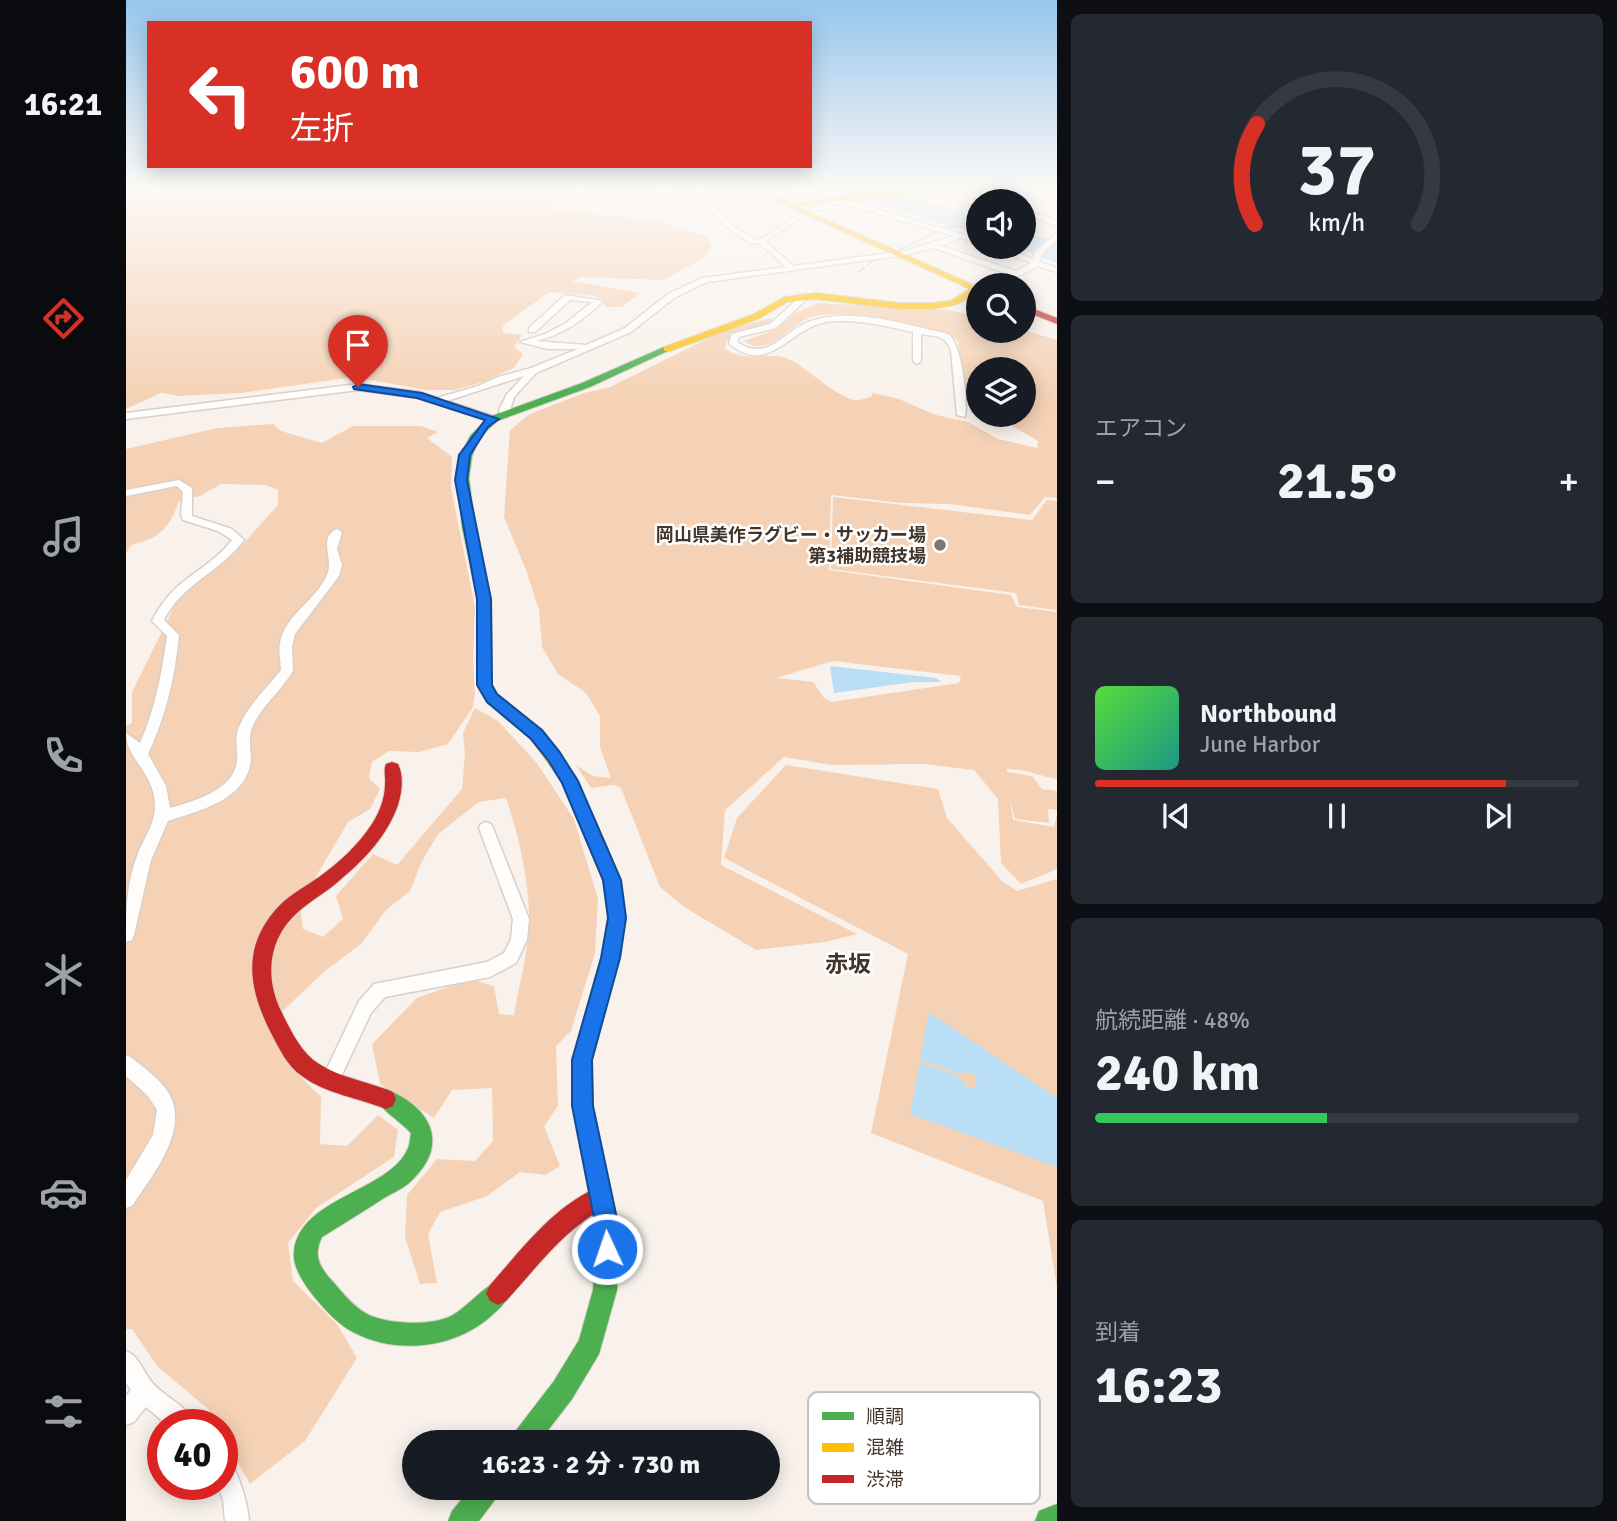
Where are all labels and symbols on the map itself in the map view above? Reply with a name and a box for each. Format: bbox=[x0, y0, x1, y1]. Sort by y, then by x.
pin bbox=[328, 315, 388, 387]
place label: 岡山県美作ラグビー・サッカー場 第3補助競技場 bbox=[656, 524, 926, 567]
marker: 岡山県美作ラグビー・サッカー場 第3補助競技場 bbox=[932, 537, 948, 553]
district label: 赤坂 bbox=[825, 950, 871, 979]
position arrow bbox=[570, 1212, 644, 1286]
legend bbox=[808, 1392, 1040, 1504]
text: 順調 bbox=[866, 1405, 904, 1429]
speed limit sign: 40 bbox=[147, 1409, 238, 1500]
text: 混雑 bbox=[866, 1436, 904, 1460]
text: 渋滞 bbox=[866, 1468, 904, 1492]

